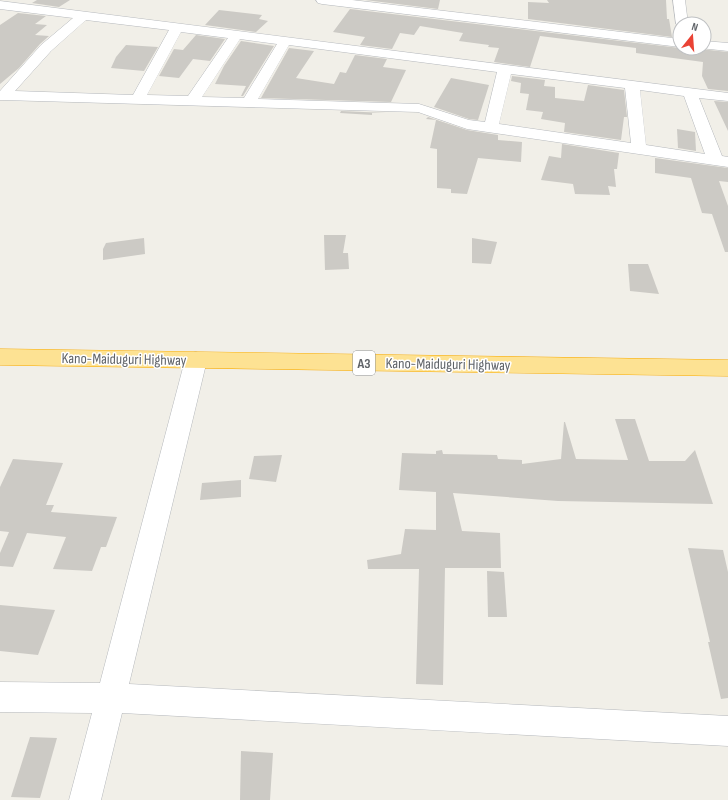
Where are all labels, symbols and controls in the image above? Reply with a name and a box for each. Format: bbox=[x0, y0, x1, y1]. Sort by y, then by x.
north arrow bbox=[672, 16, 712, 56]
text: N bbox=[690, 20, 700, 34]
street label: Kano-Maiduguri Highway bbox=[61, 349, 187, 370]
road number: A3 bbox=[353, 351, 375, 375]
street label: Kano-Maiduguri Highway bbox=[385, 354, 511, 375]

